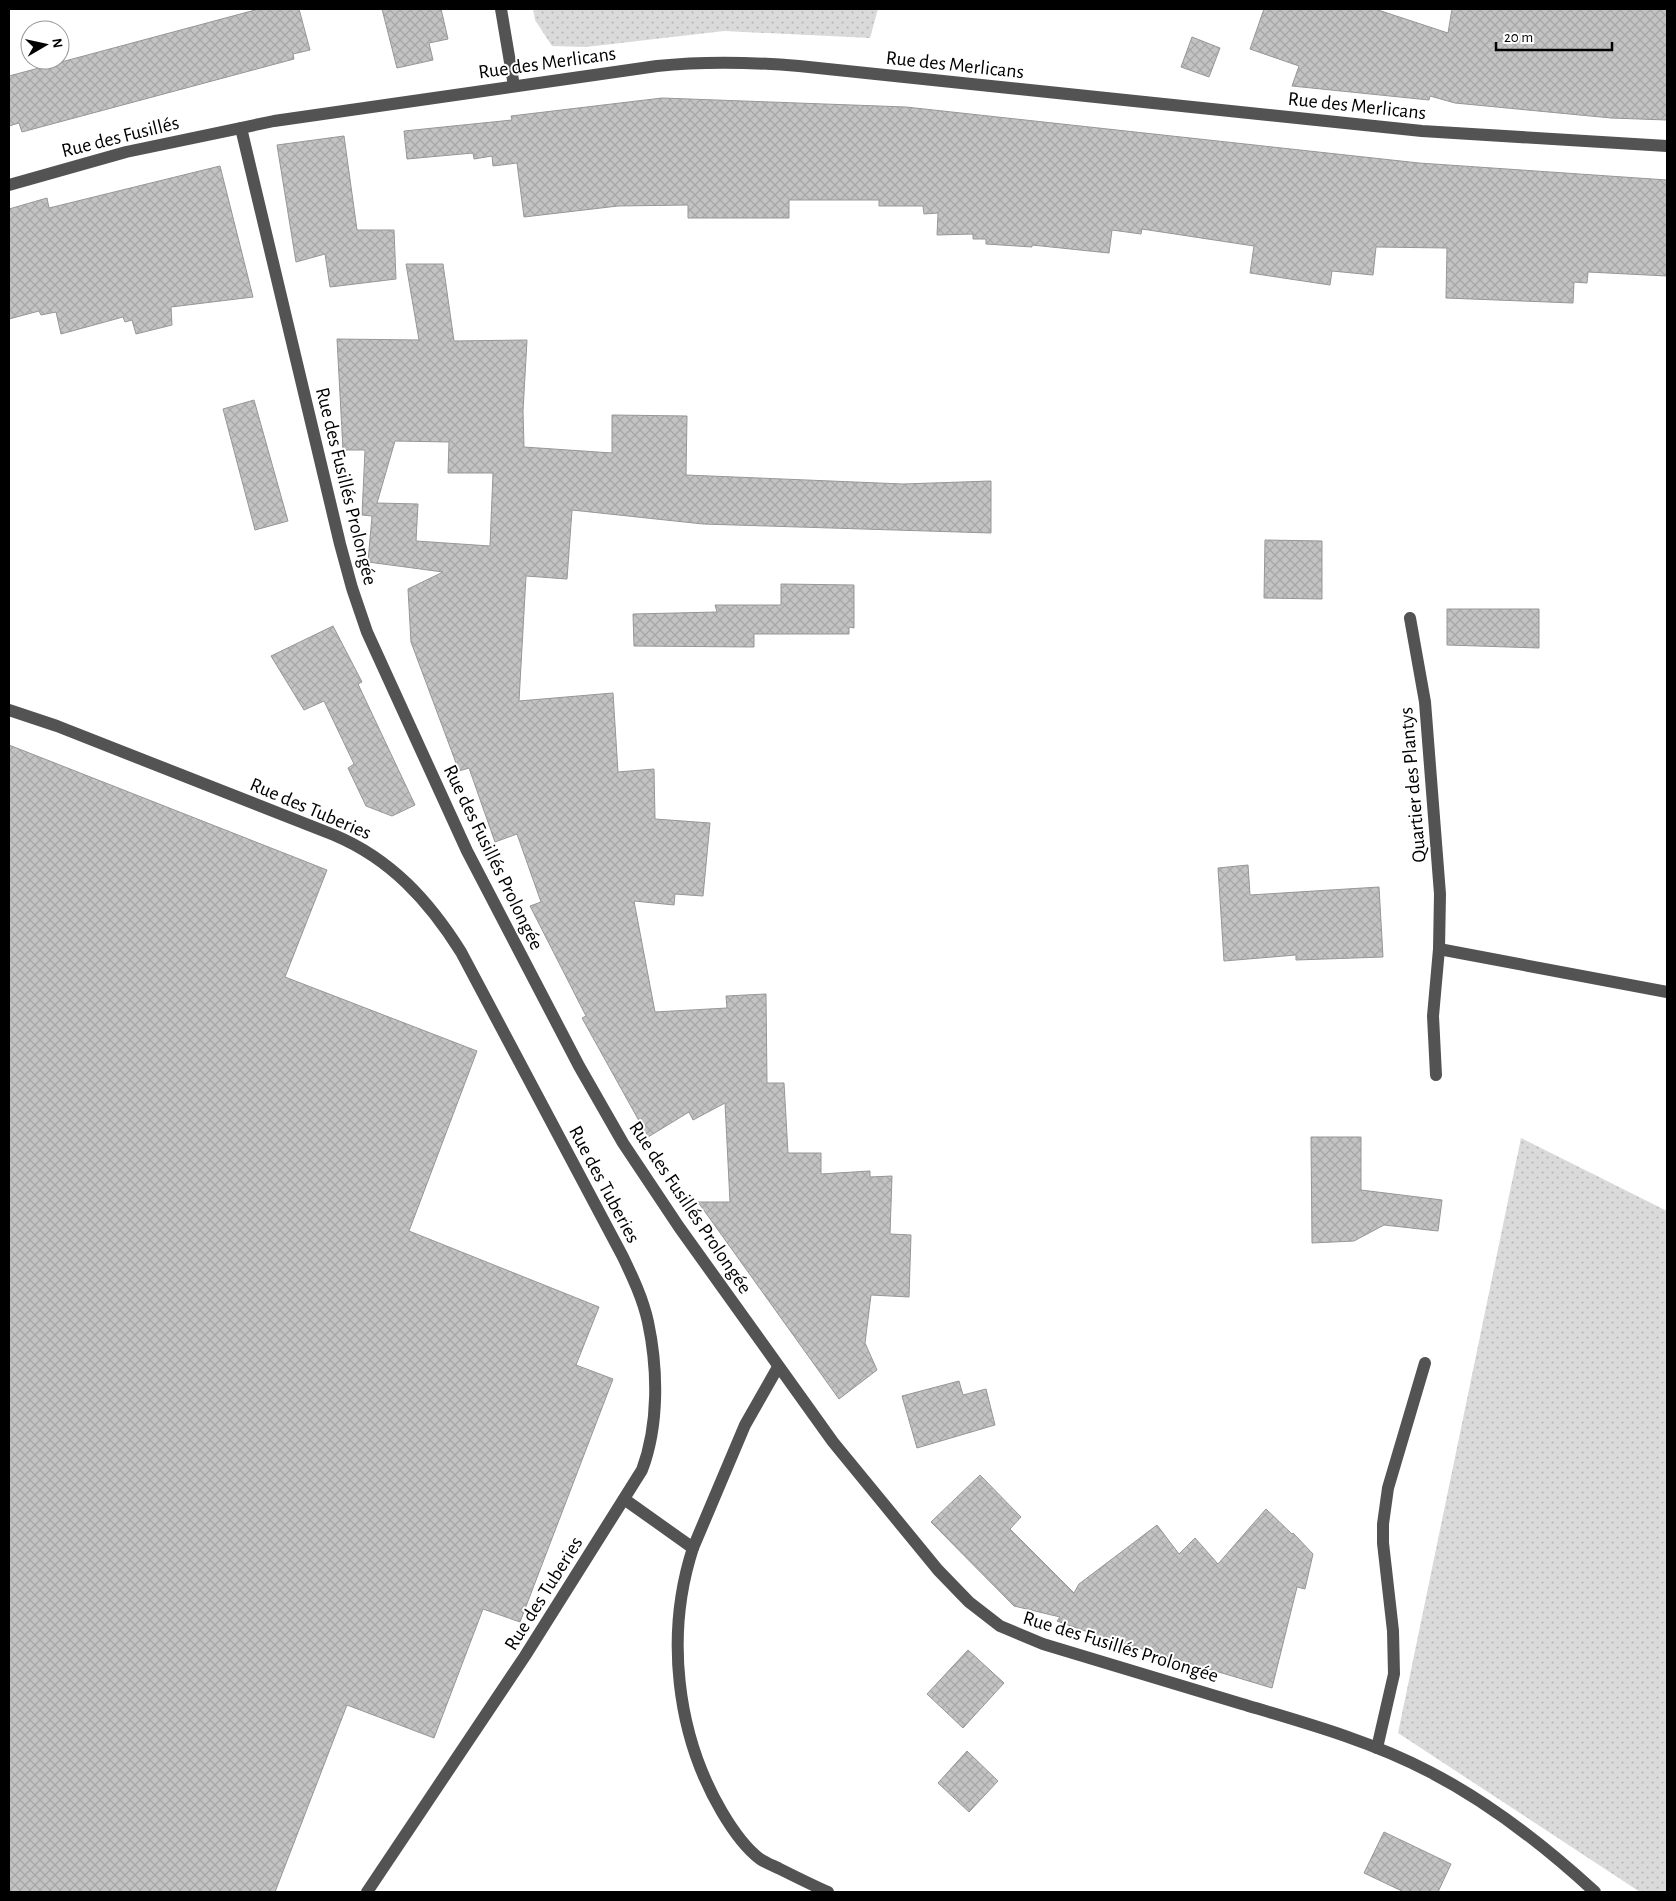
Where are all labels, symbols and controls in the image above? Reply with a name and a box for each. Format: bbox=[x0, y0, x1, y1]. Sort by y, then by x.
north arrow bbox=[20, 20, 70, 70]
scale bar bbox=[1496, 20, 1612, 52]
text: 20 m bbox=[1504, 30, 1533, 45]
text: N bbox=[49, 37, 65, 49]
street label: Rue des Merlicans bbox=[477, 43, 617, 83]
street label: Rue des Merlicans bbox=[885, 48, 1025, 82]
street label: Rue des Merlicans bbox=[1287, 89, 1427, 123]
street label: Rue des Fusillés bbox=[59, 113, 181, 161]
street label: Rue des Fusillés Prolongée bbox=[312, 385, 380, 587]
street label: Quartier des Plantys bbox=[1396, 706, 1430, 863]
street label: Rue des Fusillés Prolongée bbox=[440, 762, 547, 953]
street label: Rue des Tuberies bbox=[247, 774, 374, 843]
street label: Rue des Fusillés Prolongée bbox=[625, 1118, 755, 1297]
street label: Rue des Tuberies bbox=[565, 1123, 643, 1246]
street label: Rue des Tuberies bbox=[501, 1533, 587, 1654]
street label: Rue des Fusillés Prolongée bbox=[1021, 1608, 1221, 1686]

